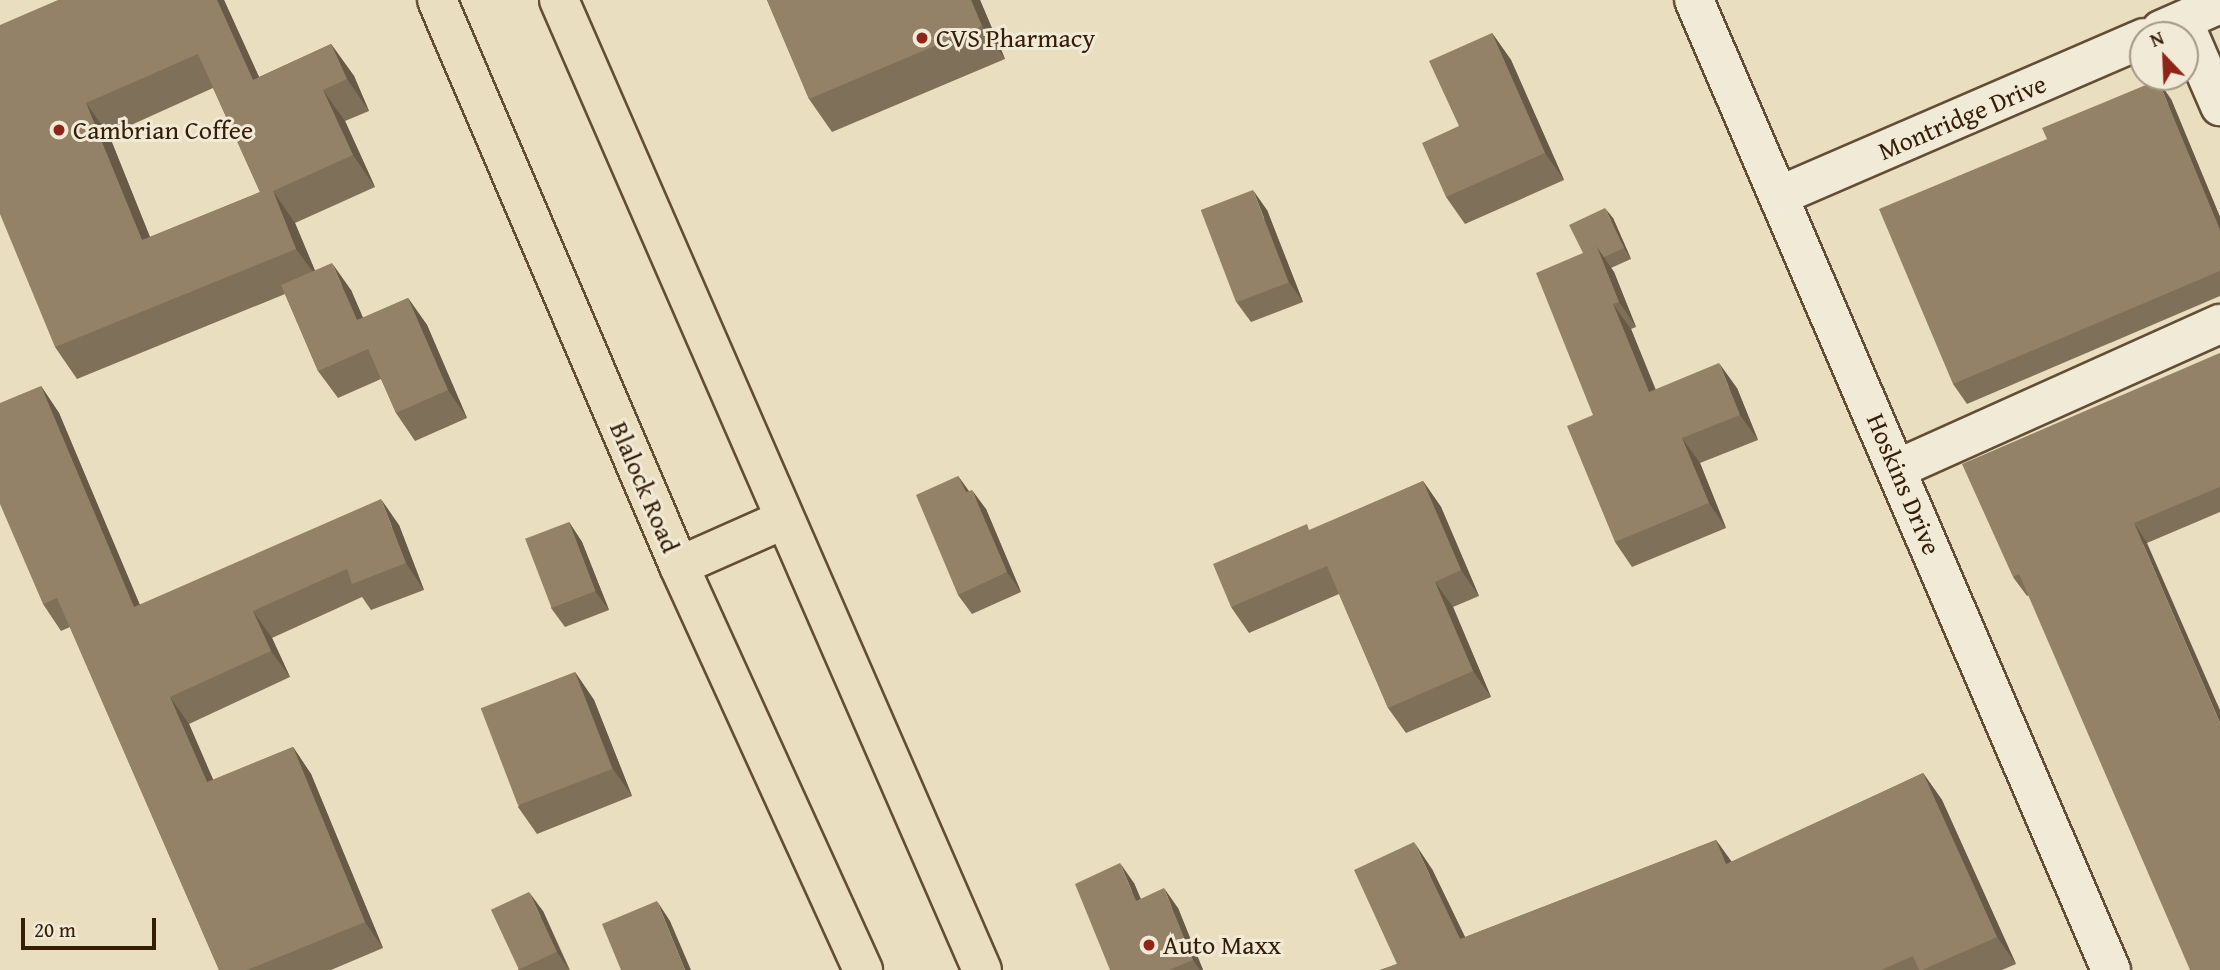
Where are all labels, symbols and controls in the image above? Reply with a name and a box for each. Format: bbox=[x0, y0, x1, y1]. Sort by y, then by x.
north arrow bbox=[2129, 21, 2199, 91]
place label: CVS Pharmacy bbox=[936, 22, 1095, 54]
text: N bbox=[2145, 23, 2168, 54]
marker: CVS Pharmacy bbox=[914, 30, 930, 46]
street label: Montridge Drive bbox=[1873, 68, 2051, 166]
place label: Cambrian Coffee bbox=[73, 114, 253, 146]
marker: Cambrian Coffee bbox=[51, 122, 67, 138]
street label: Hoskins Drive bbox=[1860, 409, 1948, 559]
street label: Blalock Road bbox=[603, 417, 687, 557]
scale bar bbox=[24, 904, 159, 948]
text: 20 m bbox=[34, 914, 76, 945]
place label: Auto Maxx bbox=[1163, 929, 1281, 961]
marker: Auto Maxx bbox=[1141, 937, 1157, 953]

